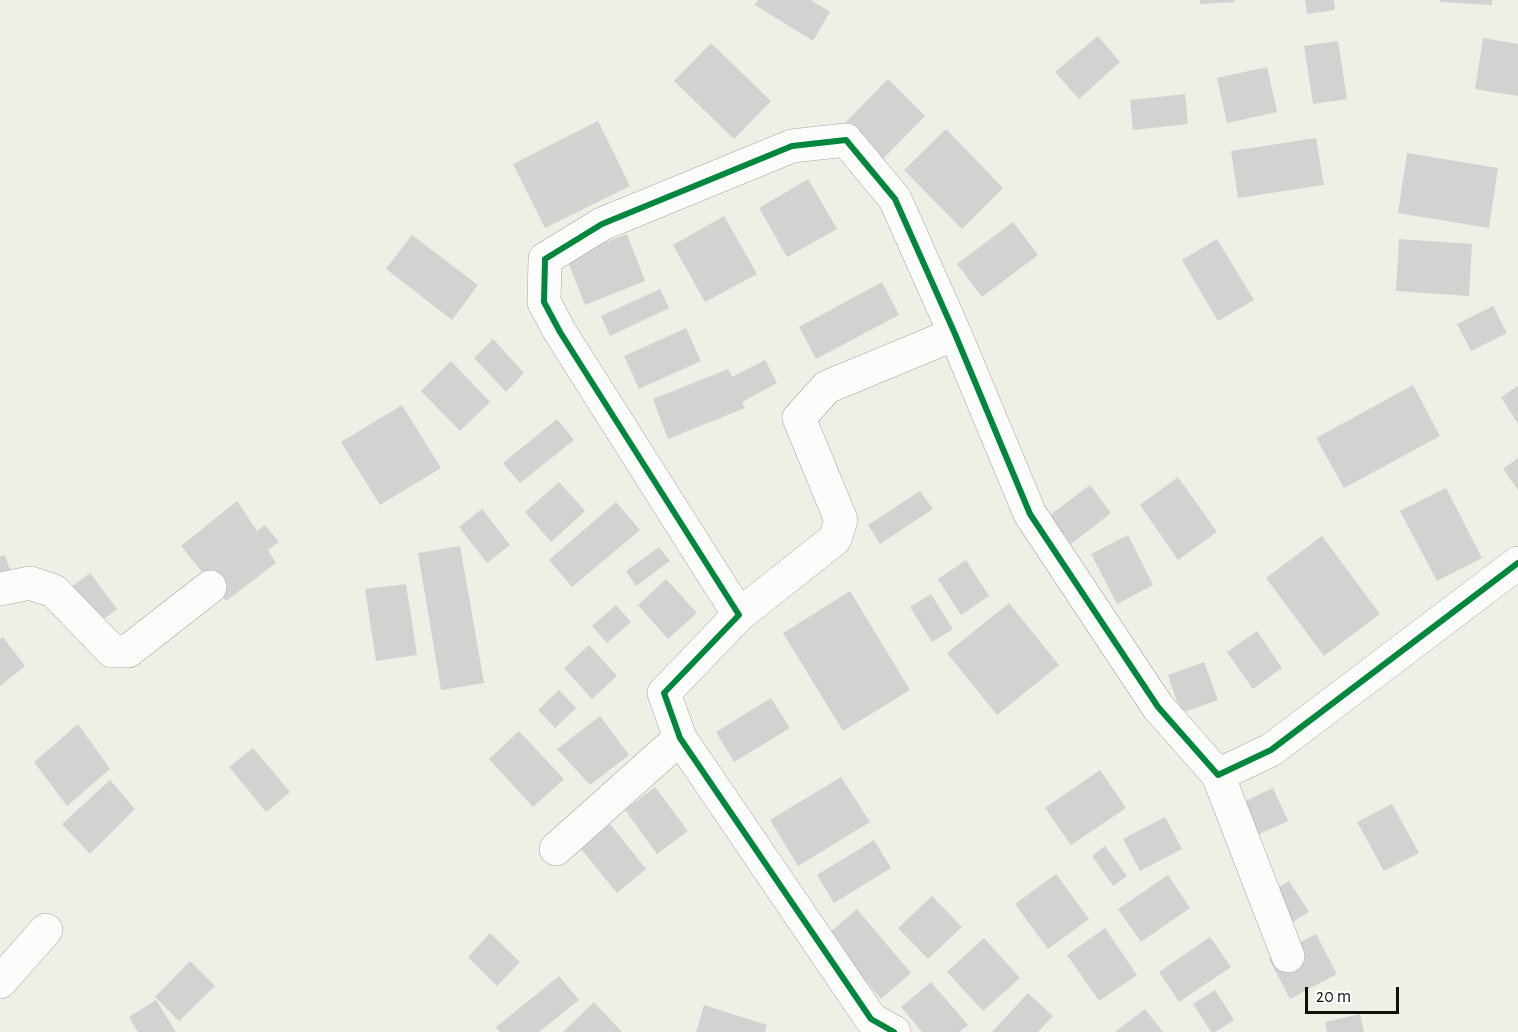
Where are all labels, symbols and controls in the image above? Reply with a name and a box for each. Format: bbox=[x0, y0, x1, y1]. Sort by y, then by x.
scale bar bbox=[1308, 975, 1402, 1013]
text: 20 m bbox=[1316, 988, 1351, 1006]

